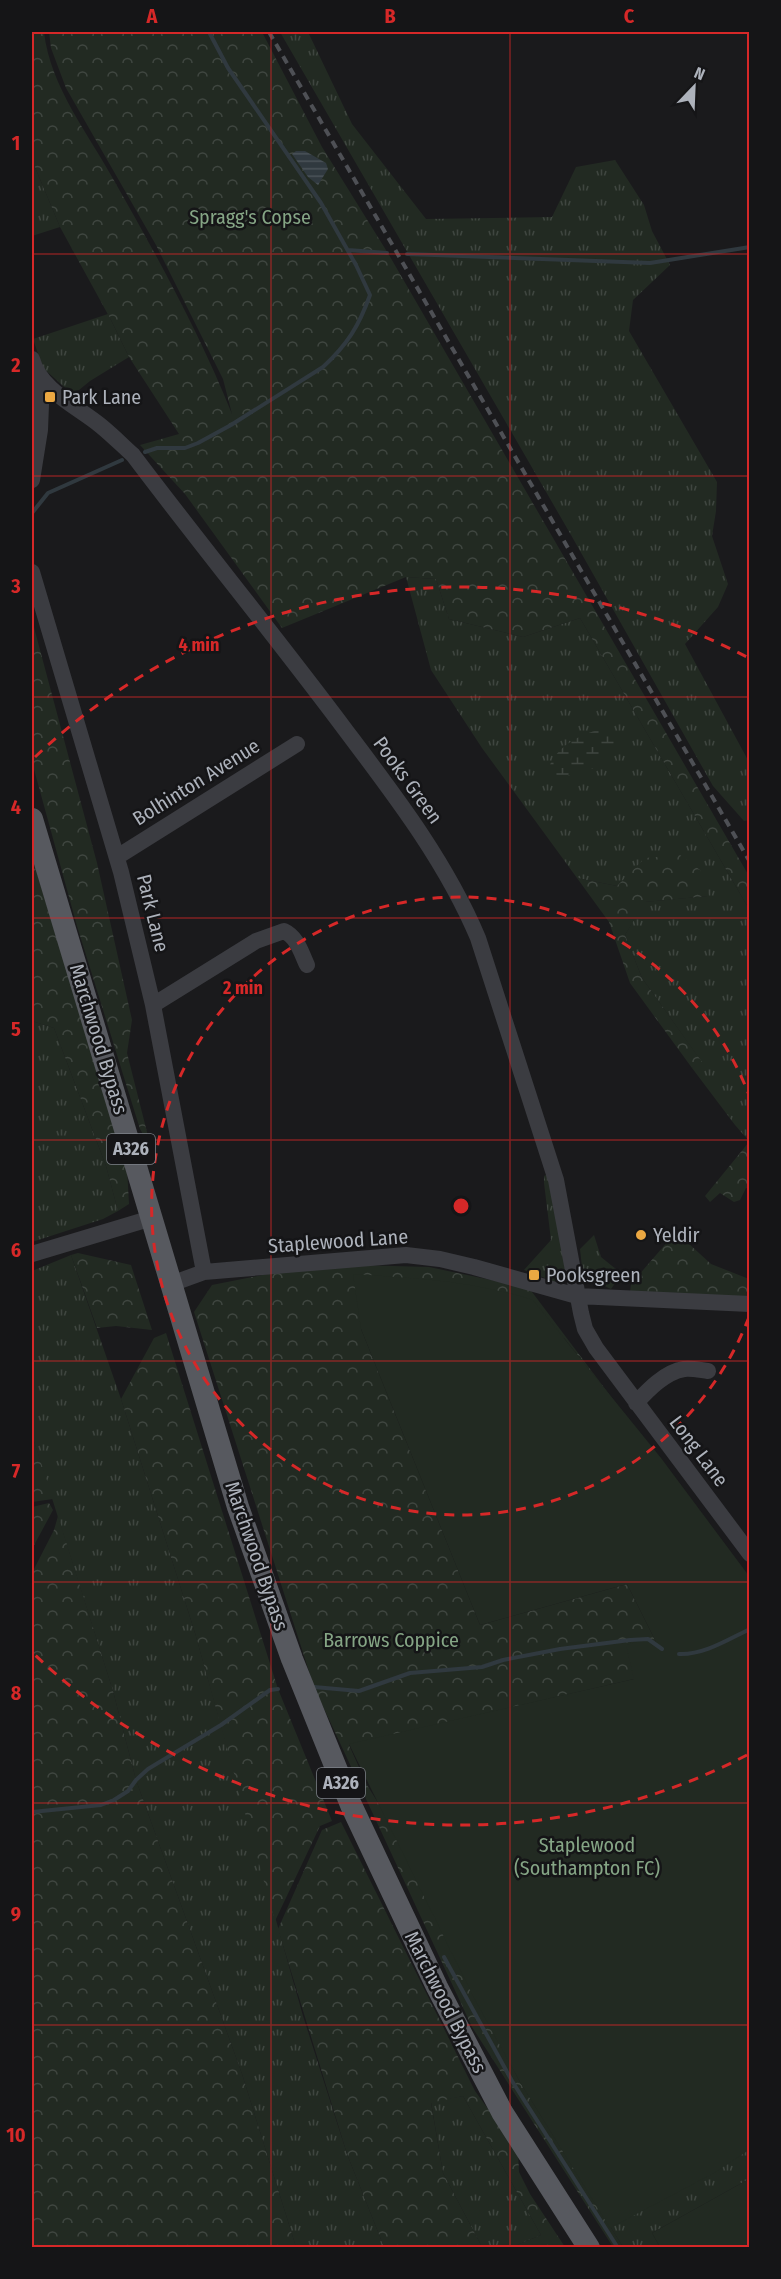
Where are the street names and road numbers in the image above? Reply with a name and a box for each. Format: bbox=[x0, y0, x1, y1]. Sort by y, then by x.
street label: Pooks Green bbox=[368, 732, 448, 828]
street label: Bolhinton Avenue bbox=[128, 733, 264, 831]
street label: Park Lane bbox=[132, 872, 174, 954]
street label: Marchwood Bypass bbox=[65, 961, 133, 1117]
road number: A326 bbox=[107, 1134, 155, 1164]
street label: Staplewood Lane bbox=[267, 1224, 409, 1258]
street label: Long Lane bbox=[665, 1411, 733, 1491]
street label: Marchwood Bypass bbox=[220, 1478, 294, 1634]
road number: A326 bbox=[317, 1768, 365, 1798]
street label: Marchwood Bypass bbox=[400, 1927, 492, 2077]

